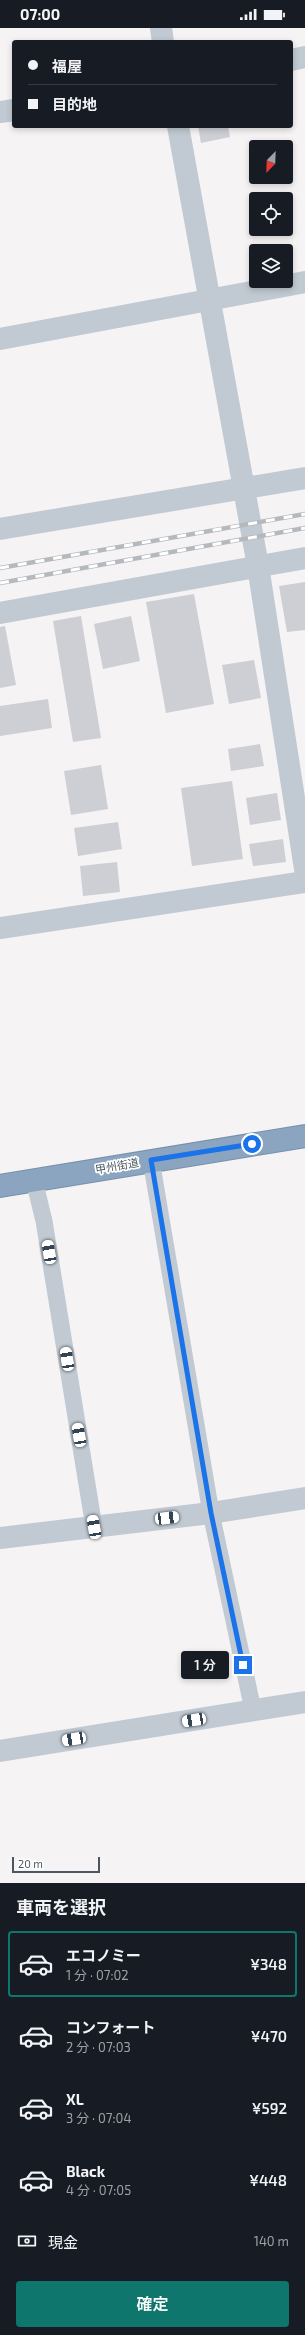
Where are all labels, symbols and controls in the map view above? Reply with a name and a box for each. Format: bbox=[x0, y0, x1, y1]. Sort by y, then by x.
text: 07:00 bbox=[20, 5, 60, 23]
text: 福屋 bbox=[52, 57, 82, 75]
text: 目的地 bbox=[52, 95, 97, 113]
north arrow bbox=[249, 140, 293, 184]
map controls bbox=[249, 140, 293, 288]
button: locate bbox=[249, 192, 293, 236]
button: layers bbox=[249, 244, 293, 288]
route start bbox=[243, 1135, 261, 1153]
street label: 甲州街道 bbox=[94, 1155, 140, 1176]
car bbox=[41, 1239, 57, 1265]
car bbox=[59, 1346, 75, 1372]
car bbox=[71, 1422, 87, 1448]
car bbox=[154, 1511, 180, 1525]
car bbox=[86, 1514, 102, 1540]
callout: 1 分 bbox=[181, 1651, 229, 1679]
route end bbox=[234, 1656, 252, 1674]
text: 1 分 bbox=[194, 1657, 216, 1673]
car bbox=[181, 1712, 207, 1728]
car bbox=[61, 1731, 87, 1747]
scale bar bbox=[12, 1855, 100, 1874]
text: 20 m bbox=[18, 1857, 43, 1870]
text: 車両を選択 bbox=[16, 1896, 106, 1918]
icon: car bbox=[18, 1946, 54, 1982]
text: エコノミー bbox=[66, 1946, 141, 1964]
text: ¥348 bbox=[250, 1955, 287, 1973]
text: 1 分 · 07:02 bbox=[66, 1967, 129, 1983]
icon: car bbox=[18, 2018, 54, 2054]
text: コンフォート bbox=[66, 2018, 156, 2036]
text: ¥470 bbox=[251, 2027, 287, 2045]
text: 2 分 · 07:03 bbox=[66, 2039, 131, 2055]
icon: car bbox=[18, 2090, 54, 2126]
text: XL bbox=[66, 2090, 84, 2108]
text: ¥592 bbox=[252, 2099, 287, 2117]
text: 3 分 · 07:04 bbox=[66, 2110, 131, 2126]
icon: car bbox=[18, 2162, 54, 2198]
text: Black bbox=[66, 2162, 105, 2180]
text: ¥448 bbox=[249, 2171, 287, 2189]
text: 4 分 · 07:05 bbox=[66, 2182, 131, 2198]
icon: cash bbox=[16, 2230, 38, 2252]
text: 現金 bbox=[48, 2233, 78, 2251]
text: 140 m bbox=[254, 2233, 289, 2249]
button: 確定 bbox=[16, 2281, 289, 2327]

